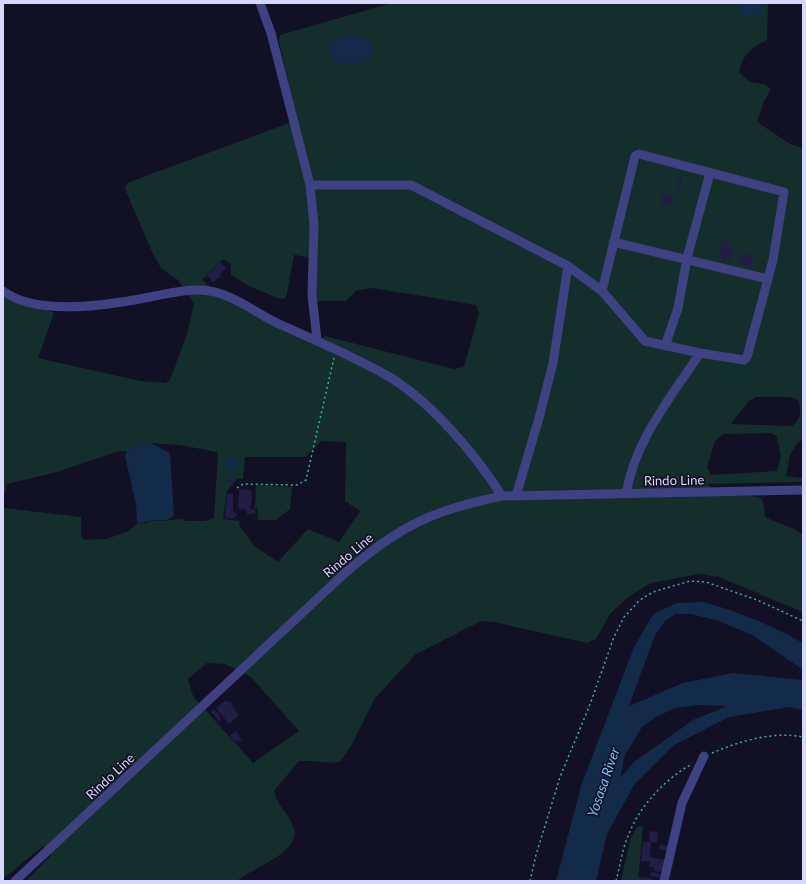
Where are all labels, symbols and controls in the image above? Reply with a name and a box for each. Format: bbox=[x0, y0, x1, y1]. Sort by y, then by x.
street label: Rindo Line bbox=[644, 471, 704, 489]
street label: Rindo Line bbox=[320, 529, 376, 581]
water label: Yosasa River bbox=[583, 745, 623, 819]
street label: Rindo Line bbox=[82, 749, 138, 802]

